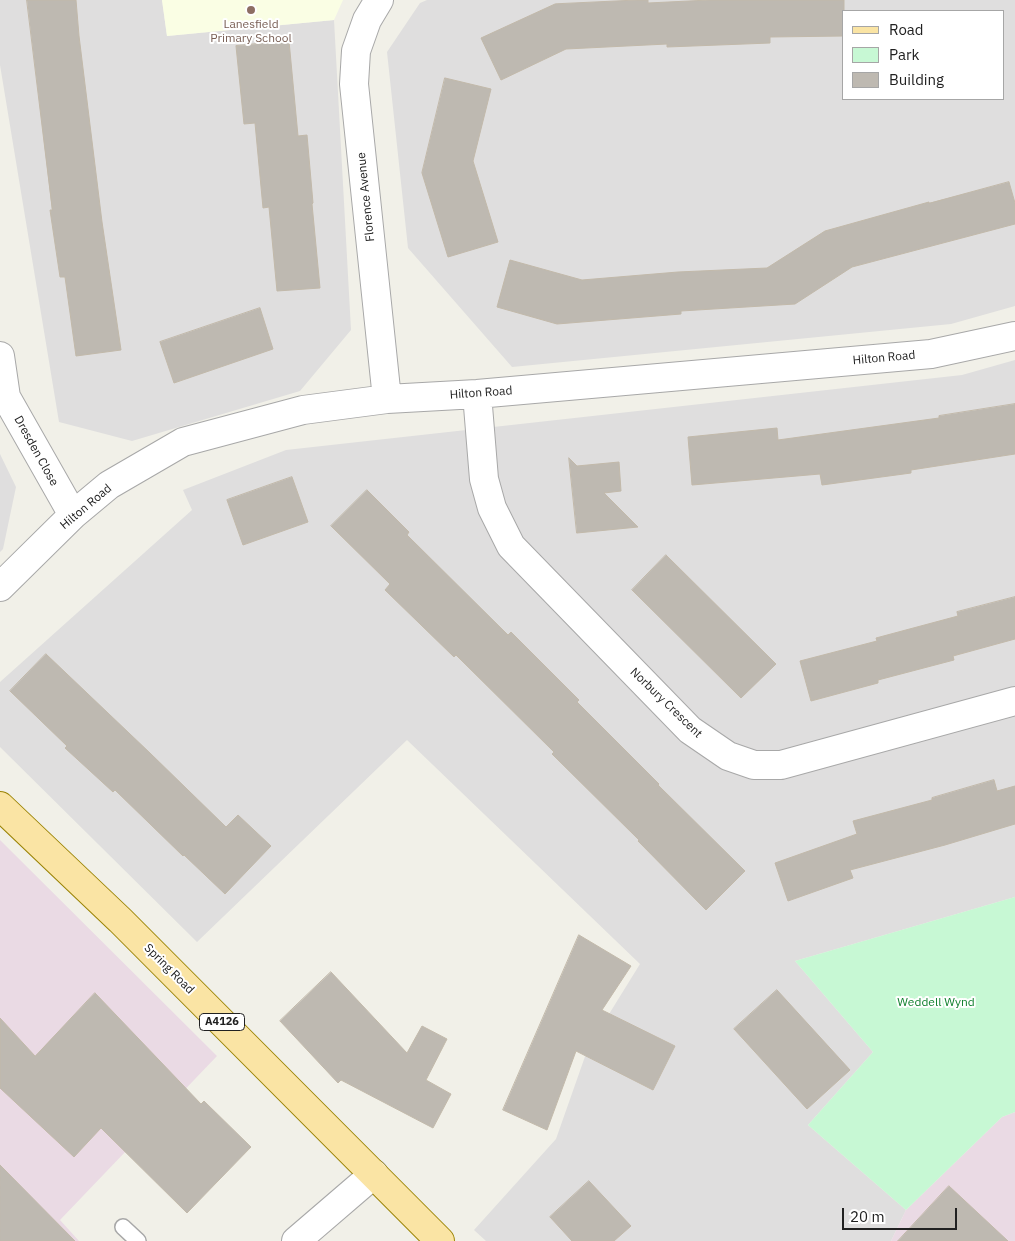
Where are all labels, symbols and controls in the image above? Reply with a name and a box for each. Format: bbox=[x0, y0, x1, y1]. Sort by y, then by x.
marker: Lanesfield Primary School bbox=[245, 4, 257, 16]
legend bbox=[842, 10, 1005, 100]
place label: Lanesfield Primary School bbox=[210, 18, 292, 46]
text: Road bbox=[889, 20, 924, 39]
text: Park bbox=[889, 45, 919, 64]
text: Building bbox=[889, 70, 944, 89]
street label: Florence Avenue bbox=[354, 152, 378, 242]
street label: Hilton Road bbox=[852, 348, 916, 368]
street label: Hilton Road bbox=[449, 384, 513, 402]
street label: Dresden Close bbox=[11, 413, 61, 489]
street label: Hilton Road bbox=[57, 481, 115, 533]
street label: Norbury Crescent bbox=[627, 665, 705, 741]
street label: Spring Road bbox=[141, 941, 197, 997]
park label: Weddell Wynd bbox=[897, 996, 975, 1010]
road number: A4126 bbox=[200, 1014, 244, 1030]
scale bar bbox=[845, 1198, 960, 1230]
text: 20 m bbox=[850, 1207, 885, 1226]

